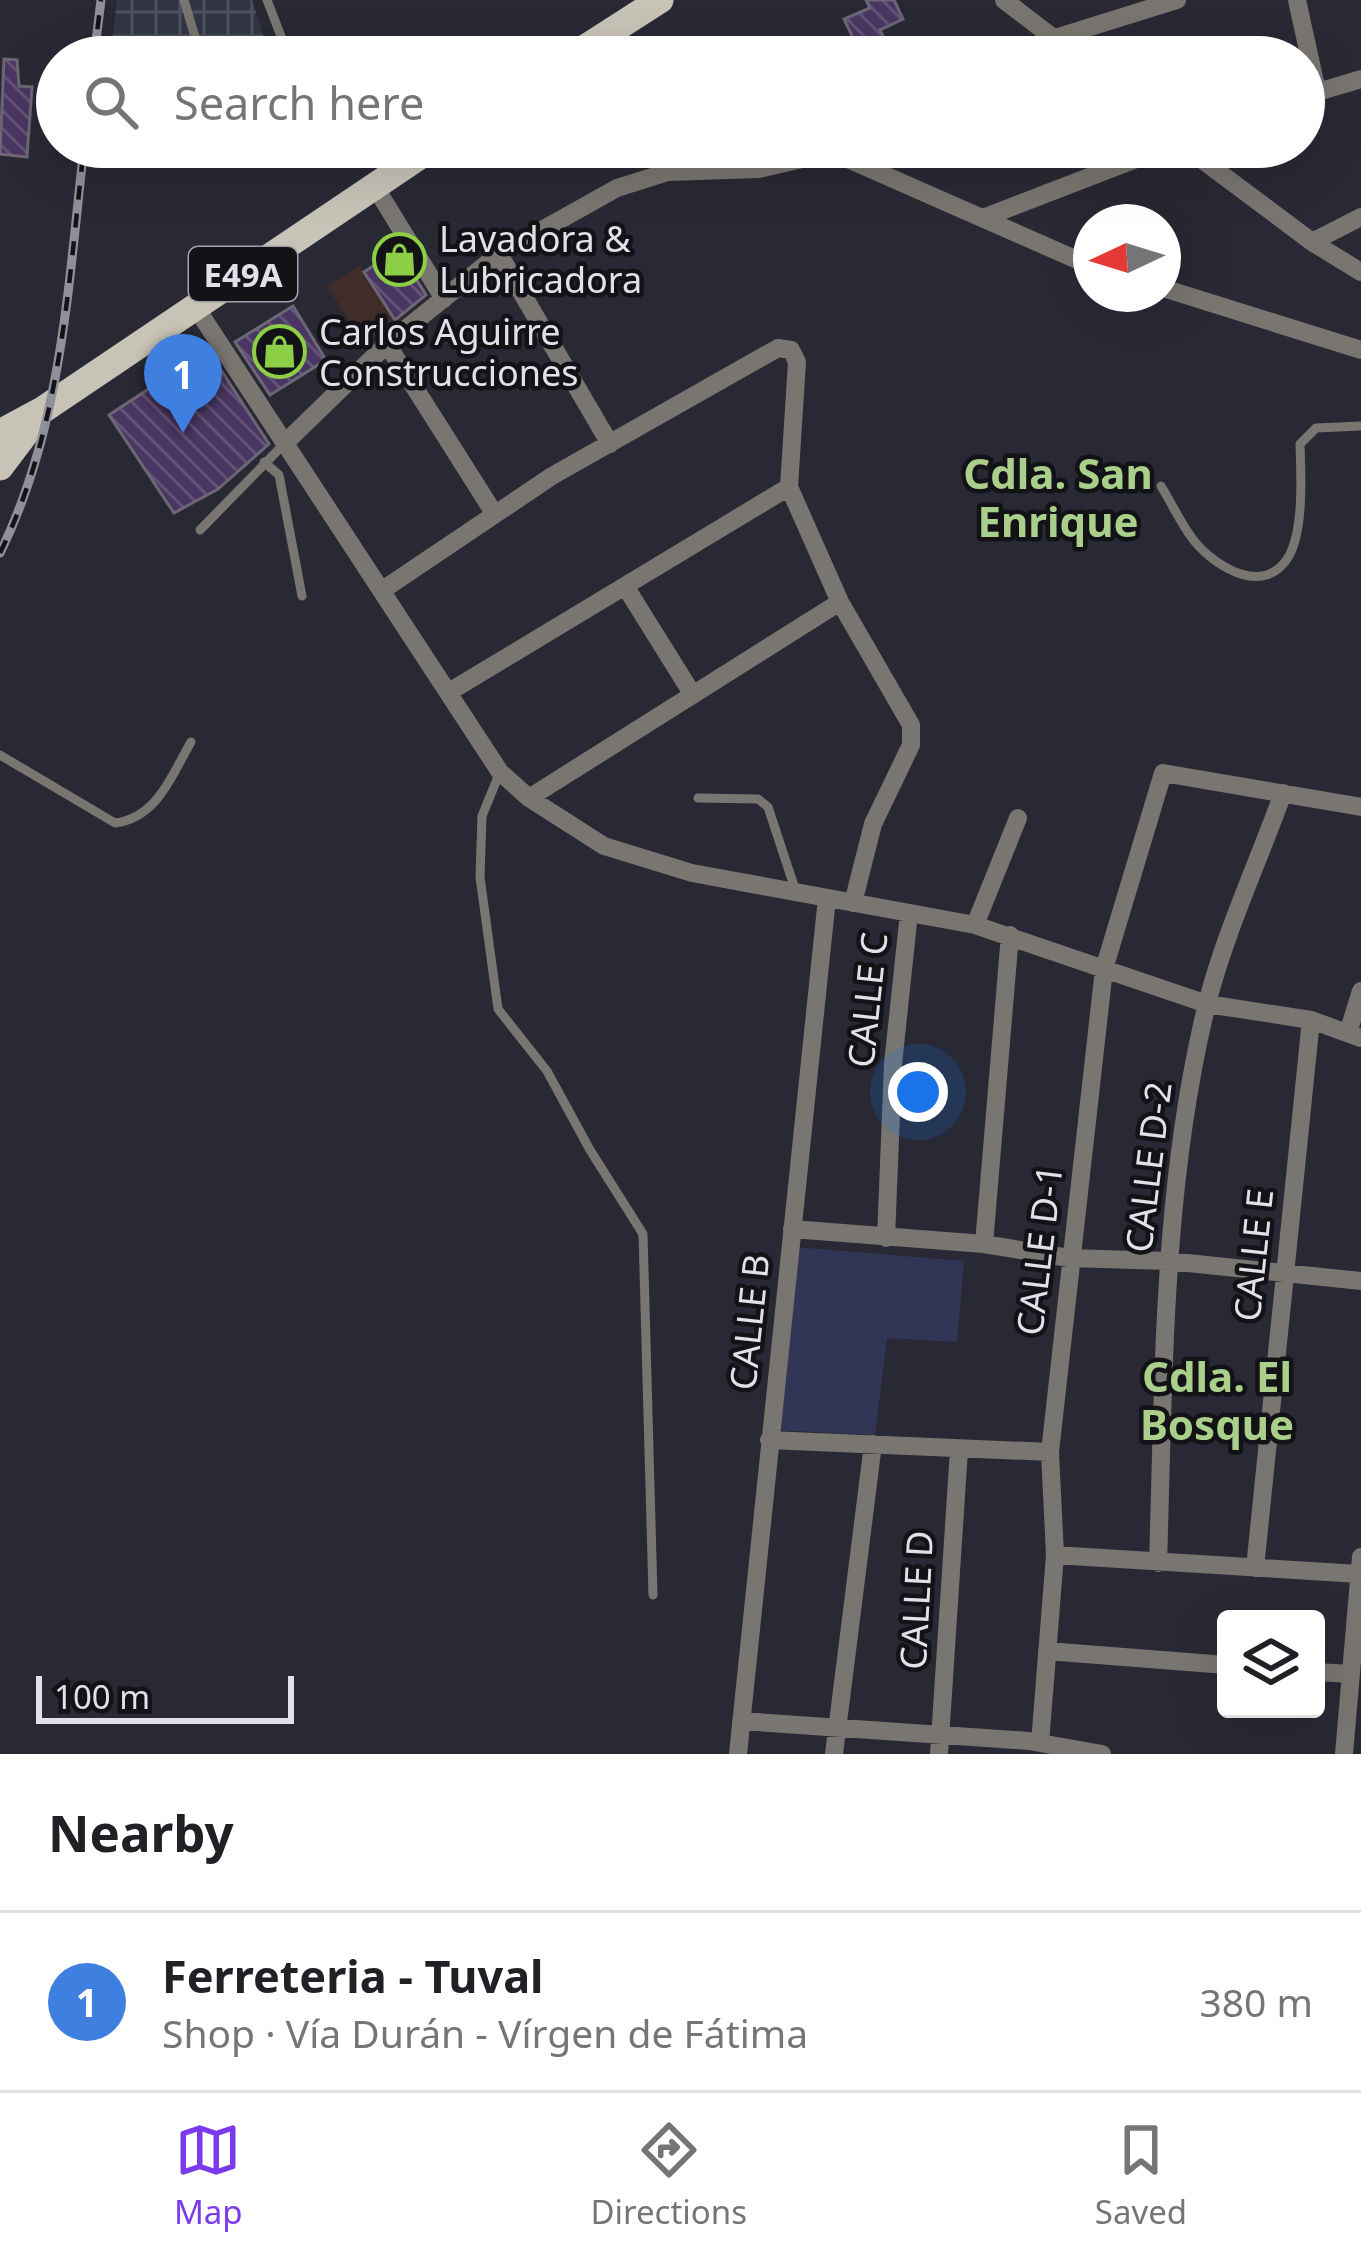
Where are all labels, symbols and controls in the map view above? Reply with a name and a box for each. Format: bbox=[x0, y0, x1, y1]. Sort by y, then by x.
search box bbox=[36, 36, 1325, 168]
icon: search bbox=[78, 69, 144, 135]
text: Search here bbox=[174, 72, 424, 133]
north arrow bbox=[1073, 204, 1181, 312]
place label: Lavadora & Lubricadora bbox=[439, 214, 642, 304]
shop icon: Lavadora & Lubricadora bbox=[372, 231, 428, 287]
road number: E49A bbox=[189, 247, 297, 301]
place label: Carlos Aguirre Construcciones bbox=[319, 307, 579, 397]
shop icon: Carlos Aguirre Construcciones bbox=[252, 324, 308, 380]
pin: 1 bbox=[144, 334, 222, 433]
district label: Cdla. San Enrique bbox=[963, 444, 1153, 549]
street label: CALLE C bbox=[836, 930, 898, 1070]
your location bbox=[888, 1062, 948, 1122]
street label: CALLE D-2 bbox=[1113, 1079, 1183, 1255]
street label: CALLE D-1 bbox=[1004, 1162, 1074, 1338]
street label: CALLE E bbox=[1222, 1186, 1284, 1324]
street label: CALLE B bbox=[718, 1252, 780, 1392]
district label: Cdla. El Bosque bbox=[1140, 1347, 1294, 1452]
street label: CALLE D bbox=[888, 1529, 944, 1671]
map controls bbox=[1217, 1610, 1325, 1718]
button: layers bbox=[1217, 1610, 1325, 1718]
scale bar bbox=[36, 1670, 294, 1723]
text: 100 m bbox=[54, 1674, 150, 1719]
text: Nearby bbox=[48, 1797, 234, 1867]
text: Ferreteria - Tuval bbox=[162, 1945, 544, 2006]
text: 1 bbox=[76, 1975, 98, 2028]
text: 380 m bbox=[1199, 1975, 1313, 2028]
text: Shop · Vía Durán - Vírgen de Fátima bbox=[162, 2006, 808, 2059]
tab: Map bbox=[174, 2117, 243, 2234]
tab: Directions bbox=[590, 2117, 747, 2234]
tab: Saved bbox=[1095, 2117, 1187, 2234]

